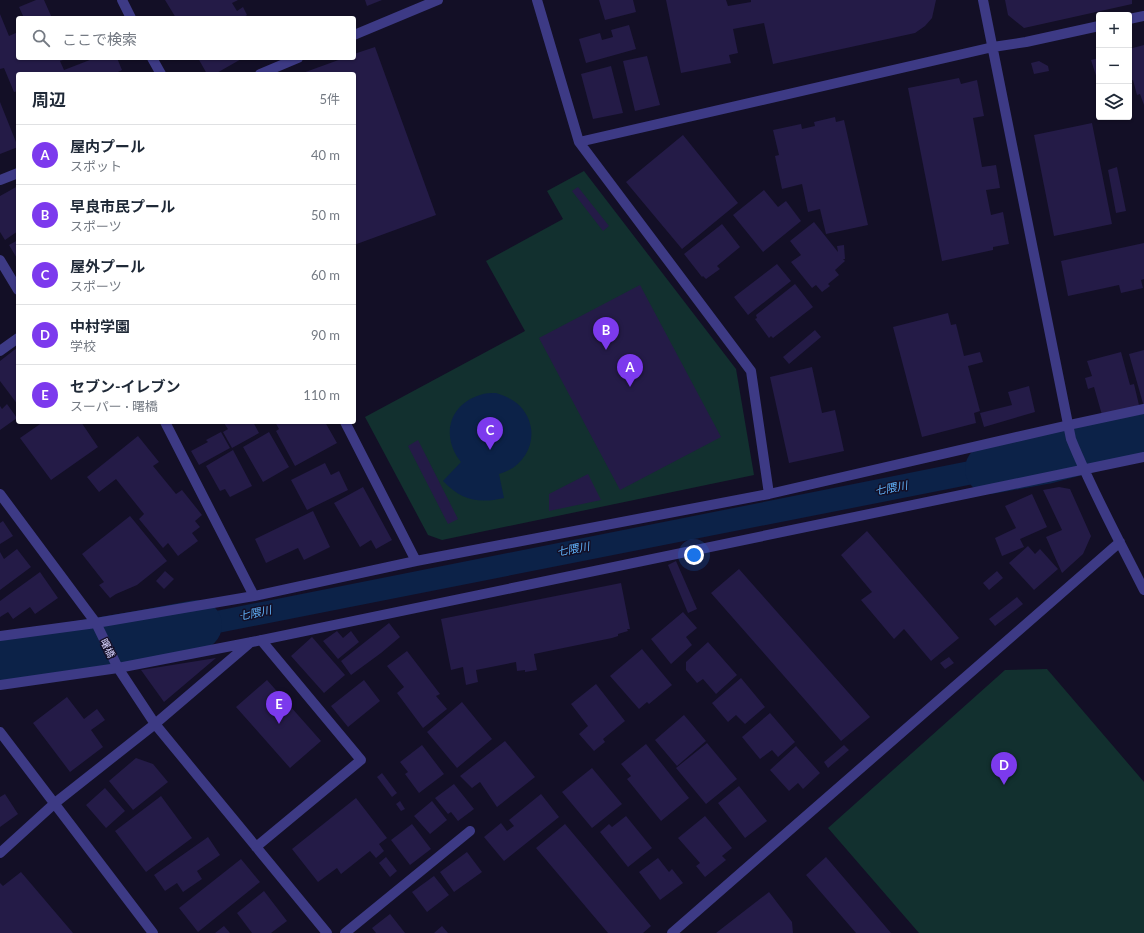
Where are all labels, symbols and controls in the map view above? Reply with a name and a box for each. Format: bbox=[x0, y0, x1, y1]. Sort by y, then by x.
map controls bbox=[1096, 12, 1132, 120]
button: + bbox=[1096, 12, 1132, 48]
search box bbox=[16, 16, 356, 60]
icon: search bbox=[30, 27, 52, 49]
text: ここで検索 bbox=[62, 30, 137, 48]
button: − bbox=[1096, 48, 1132, 84]
button: layers bbox=[1096, 84, 1132, 120]
text: 周辺 bbox=[32, 89, 66, 110]
text: 5件 bbox=[319, 91, 340, 107]
text: 屋内プール bbox=[70, 137, 145, 155]
text: A bbox=[40, 147, 50, 163]
text: 40 m bbox=[311, 147, 340, 163]
text: スポット bbox=[70, 158, 122, 174]
text: 早良市民プール bbox=[70, 197, 175, 215]
text: B bbox=[41, 207, 49, 223]
text: 50 m bbox=[311, 207, 340, 223]
text: スポーツ bbox=[70, 218, 122, 234]
text: 屋外プール bbox=[70, 257, 145, 275]
text: C bbox=[41, 267, 49, 283]
text: 60 m bbox=[311, 267, 340, 283]
text: スポーツ bbox=[70, 278, 122, 294]
text: 中村学園 bbox=[70, 317, 130, 335]
pin: B bbox=[593, 317, 619, 350]
text: D bbox=[40, 327, 50, 343]
text: 90 m bbox=[311, 327, 340, 343]
text: 学校 bbox=[70, 338, 96, 354]
pin: A bbox=[617, 354, 643, 387]
text: セブン-イレブン bbox=[70, 377, 181, 395]
text: E bbox=[41, 387, 49, 403]
text: 110 m bbox=[303, 387, 340, 403]
text: スーパー · 曙橋 bbox=[70, 398, 158, 414]
pin: C bbox=[477, 417, 503, 450]
water label: 七隈川 bbox=[873, 478, 909, 497]
water label: 七隈川 bbox=[555, 539, 591, 558]
your location bbox=[684, 545, 704, 565]
water label: 七隈川 bbox=[237, 603, 273, 622]
street label: 曙橋 bbox=[98, 636, 118, 660]
pin: E bbox=[266, 691, 292, 724]
pin: D bbox=[991, 752, 1017, 785]

